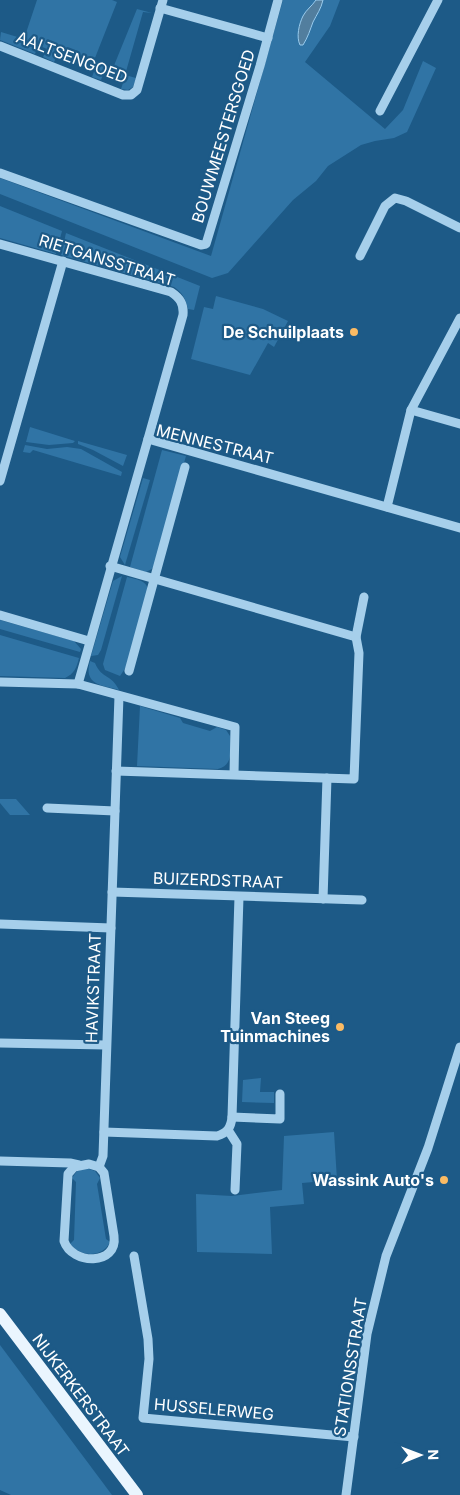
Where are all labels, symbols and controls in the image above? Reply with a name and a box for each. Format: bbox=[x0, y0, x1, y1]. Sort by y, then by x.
street label: AALTSENGOED bbox=[14, 27, 130, 87]
street label: BOUWMEESTERSGOED bbox=[187, 47, 259, 225]
street label: RIETGANSSTRAAT bbox=[37, 230, 177, 290]
place label: De Schuilplaats bbox=[223, 322, 344, 342]
marker: De Schuilplaats bbox=[348, 326, 360, 338]
street label: MENNESTRAAT bbox=[154, 420, 276, 468]
street label: BUIZERDSTRAAT bbox=[153, 868, 283, 892]
street label: HAVIKSTRAAT bbox=[81, 933, 105, 1043]
place label: Van Steeg Tuinmachines bbox=[220, 1008, 330, 1046]
marker: Van Steeg Tuinmachines bbox=[334, 1021, 346, 1033]
place label: Wassink Auto's bbox=[312, 1170, 434, 1190]
marker: Wassink Auto's bbox=[438, 1174, 450, 1186]
street label: STATIONSSTRAAT bbox=[329, 1296, 371, 1438]
street label: NIJKERKERSTRAAT bbox=[28, 1329, 134, 1461]
street label: HUSSELERWEG bbox=[153, 1394, 275, 1424]
north arrow bbox=[395, 1430, 445, 1480]
text: N bbox=[425, 1449, 442, 1460]

